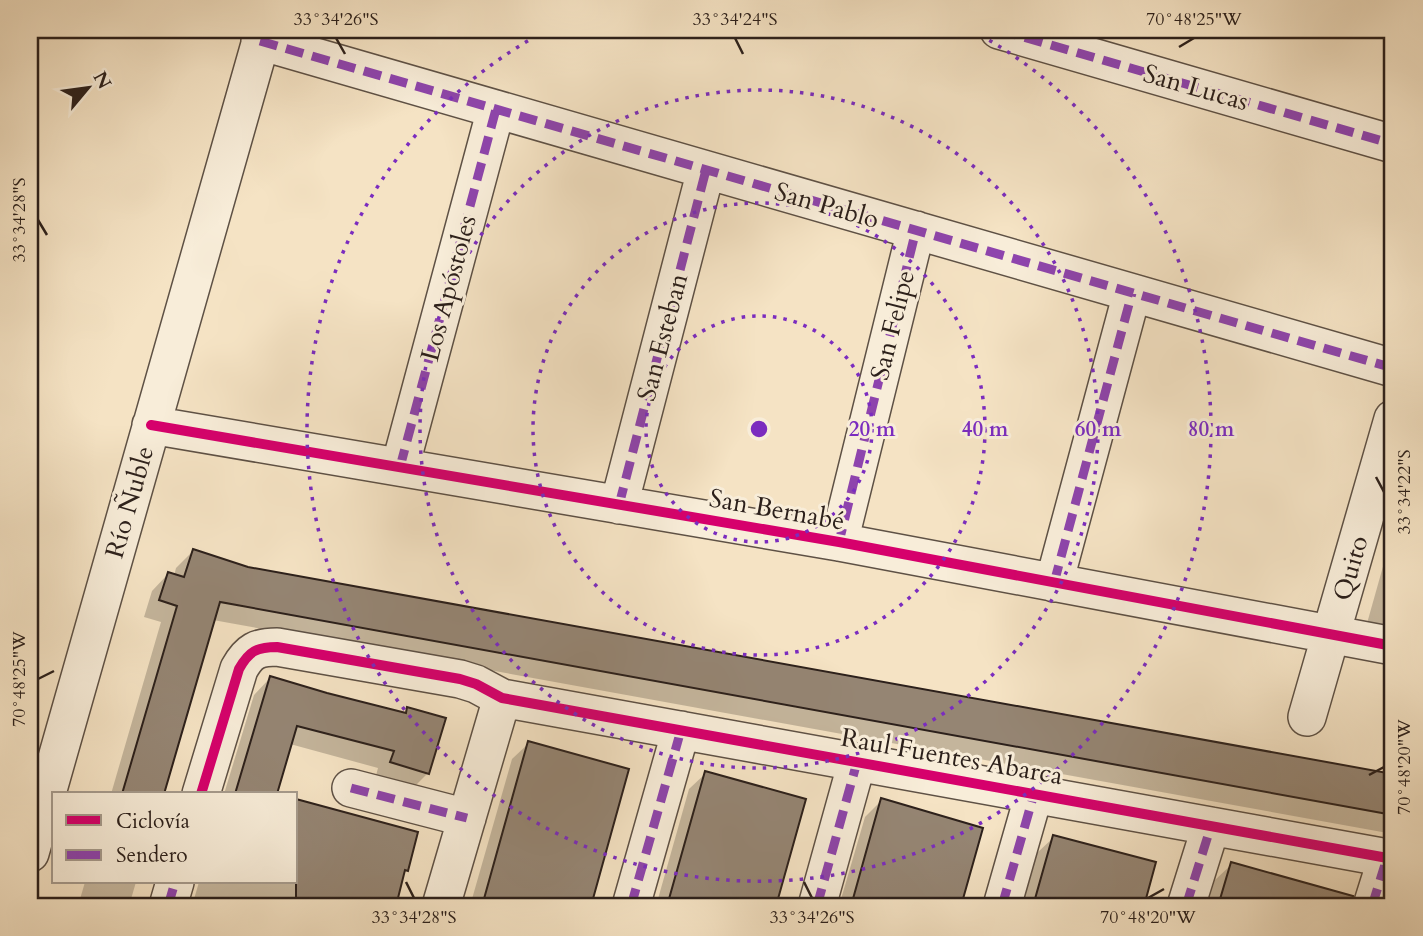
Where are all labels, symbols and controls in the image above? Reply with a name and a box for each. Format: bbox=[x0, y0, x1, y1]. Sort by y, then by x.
text: 33°34'26"S bbox=[294, 7, 378, 32]
text: 33°34'24"S bbox=[693, 7, 777, 32]
text: 70°48'25"W bbox=[1146, 7, 1242, 32]
north arrow bbox=[52, 52, 122, 122]
street label: San Lucas bbox=[1139, 56, 1253, 119]
text: N bbox=[87, 67, 118, 94]
street label: San Pablo bbox=[770, 174, 883, 237]
text: 33°34'28"S bbox=[7, 178, 32, 262]
street label: Los Apóstoles bbox=[412, 211, 485, 365]
street label: San Felipe bbox=[862, 266, 923, 384]
street label: San Esteban bbox=[629, 269, 696, 405]
text: 20 m bbox=[849, 415, 896, 444]
text: 40 m bbox=[962, 415, 1009, 444]
text: 60 m bbox=[1075, 415, 1122, 444]
text: 80 m bbox=[1188, 415, 1235, 444]
centre of rings bbox=[747, 417, 771, 441]
street label: Río Ñuble bbox=[97, 442, 162, 562]
text: 33°34'22"S bbox=[1392, 450, 1417, 534]
street label: San Bernabé bbox=[707, 480, 847, 539]
street label: Quito bbox=[1325, 531, 1376, 605]
text: 70°48'25"W bbox=[7, 631, 32, 727]
text: 70°48'20"W bbox=[1392, 719, 1417, 815]
street label: Raul Fuentes Abarca bbox=[838, 720, 1066, 793]
legend bbox=[52, 792, 298, 884]
text: Ciclovía bbox=[116, 807, 190, 836]
text: Sendero bbox=[116, 841, 188, 870]
text: 33°34'28"S bbox=[372, 905, 456, 930]
text: 33°34'26"S bbox=[770, 905, 854, 930]
text: 70°48'20"W bbox=[1100, 905, 1196, 930]

